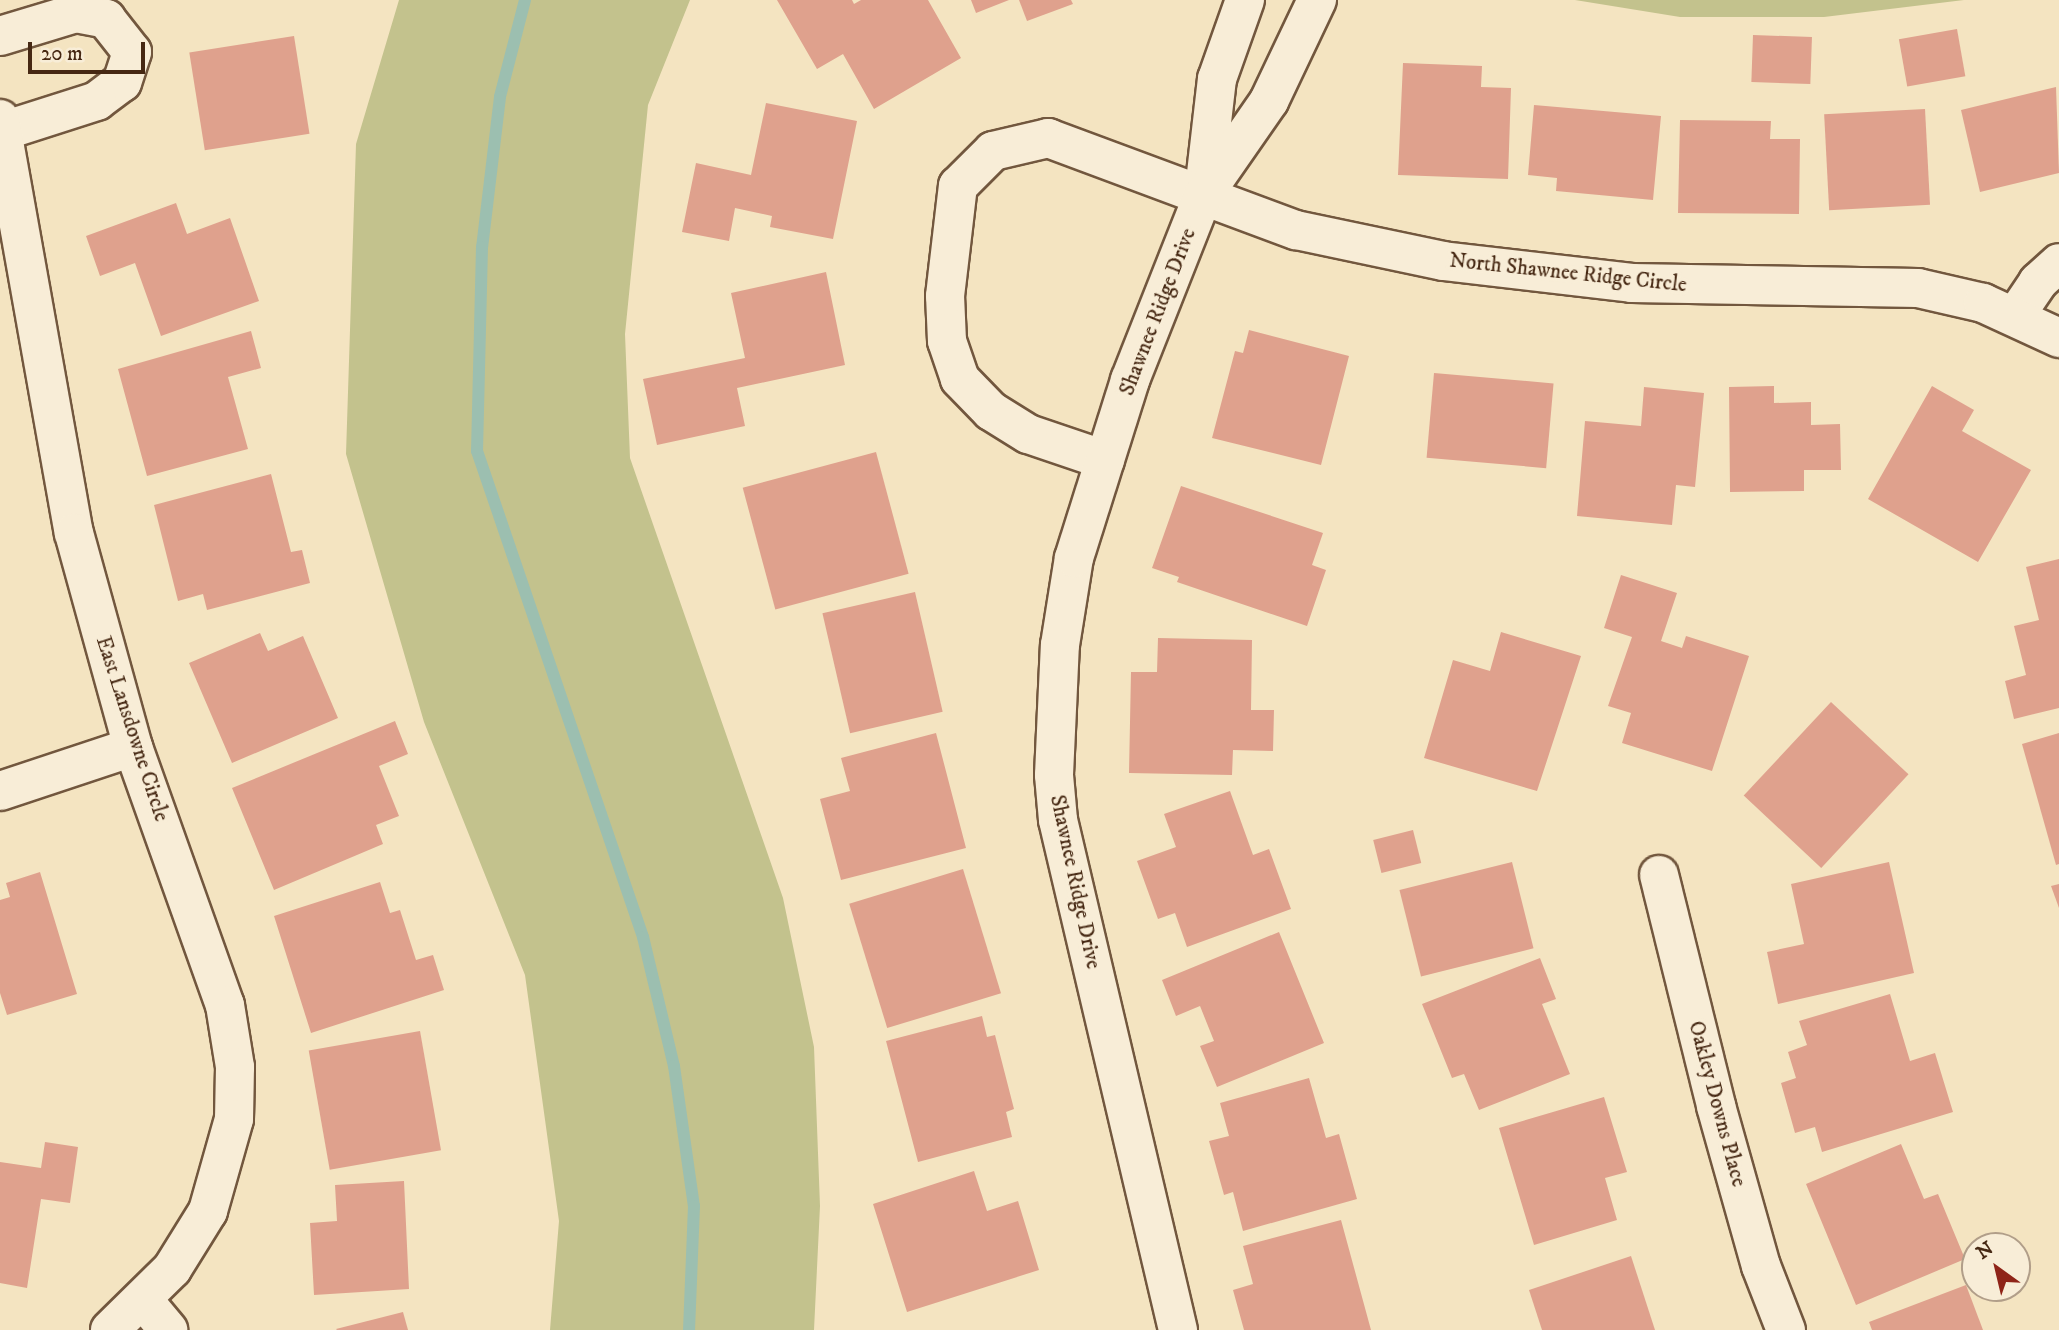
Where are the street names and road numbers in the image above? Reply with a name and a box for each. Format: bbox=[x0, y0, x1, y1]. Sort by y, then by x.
street label: Shawnee Ridge Drive bbox=[1115, 225, 1201, 399]
street label: North Shawnee Ridge Circle bbox=[1448, 248, 1688, 298]
street label: East Lansdowne Circle bbox=[90, 633, 174, 825]
street label: Shawnee Ridge Drive bbox=[1044, 793, 1106, 971]
street label: Oakley Downs Place bbox=[1683, 1018, 1751, 1190]

